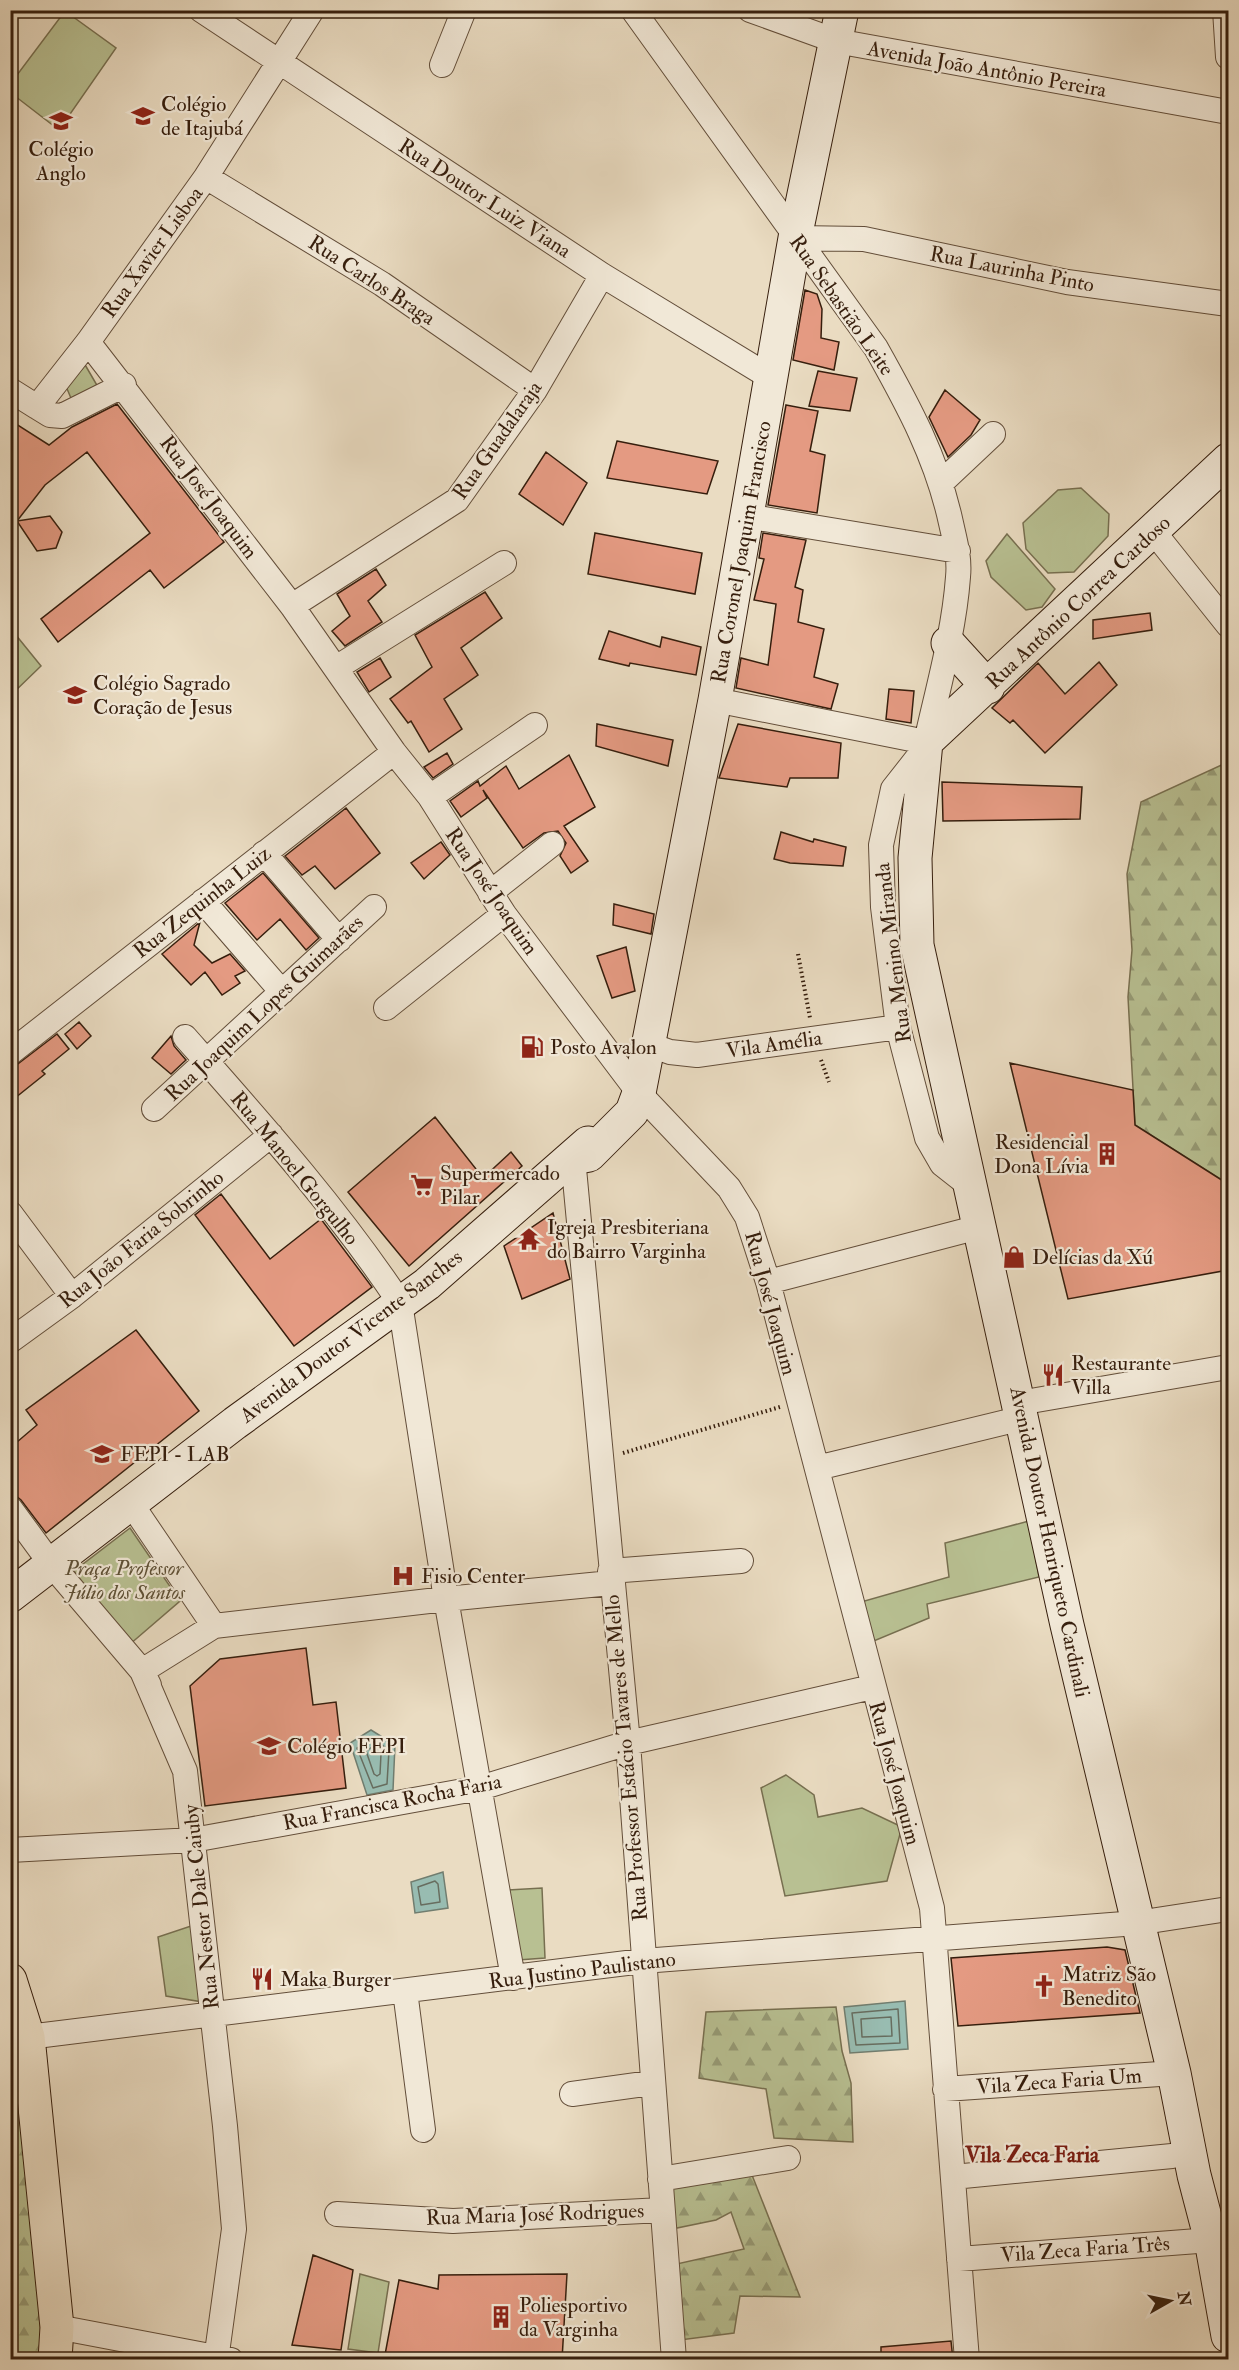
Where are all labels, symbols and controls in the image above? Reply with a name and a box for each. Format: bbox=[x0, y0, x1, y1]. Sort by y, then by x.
street label: Avenida João Antônio Pereira bbox=[864, 35, 1109, 104]
place label: Colégio de Itajubá bbox=[161, 91, 243, 142]
school or university icon: Colégio de Itajubá bbox=[130, 103, 156, 129]
school or university icon: Colégio Anglo bbox=[48, 108, 74, 134]
street label: Rua Doutor Luiz Viana bbox=[393, 132, 576, 265]
place label: Colégio Anglo bbox=[28, 136, 94, 187]
street label: Rua Xavier Lisboa bbox=[96, 181, 209, 323]
street label: Rua Carlos Braga bbox=[303, 229, 441, 332]
street label: Rua Sebastião Leite bbox=[783, 230, 900, 381]
street label: Rua Laurinha Pinto bbox=[927, 240, 1097, 299]
street label: Rua Guadalaraja bbox=[447, 375, 548, 505]
street label: Rua Coronel Joaquim Francisco bbox=[705, 419, 778, 685]
street label: Rua José Joaquim bbox=[153, 430, 264, 564]
street label: Rua Antônio Correa Cardoso bbox=[980, 510, 1176, 695]
place label: Colégio Sagrado Coração de Jesus bbox=[93, 670, 232, 721]
school or university icon: Colégio Sagrado Coração de Jesus bbox=[62, 682, 88, 708]
street label: Rua José Joaquim bbox=[439, 822, 544, 960]
street label: Rua Zequinha Luiz bbox=[128, 840, 277, 965]
street label: Rua Menino Miranda bbox=[869, 861, 918, 1045]
street label: Rua Joaquim Lopes Guimarães bbox=[159, 909, 369, 1107]
street label: Vila Amélia bbox=[724, 1024, 824, 1065]
fuel station icon: Posto Avalon bbox=[519, 1034, 545, 1060]
place label: Posto Avalon bbox=[550, 1034, 657, 1061]
street label: Rua Manoel Gorgulho bbox=[224, 1086, 365, 1251]
place label: Residencial Dona Lívia bbox=[994, 1129, 1090, 1180]
building icon: Residencial Dona Lívia bbox=[1094, 1141, 1120, 1167]
place label: Supermercado Pilar bbox=[440, 1160, 560, 1211]
street label: Rua João Faria Sobrinho bbox=[53, 1164, 230, 1314]
supermarket icon: Supermercado Pilar bbox=[409, 1172, 435, 1198]
place label: Igreja Presbiteriana do Bairro Varginha bbox=[547, 1214, 709, 1265]
temple icon: Igreja Presbiteriana do Bairro Varginha bbox=[516, 1226, 542, 1252]
street label: Rua José Joaquim bbox=[738, 1228, 803, 1378]
street label: Avenida Doutor Vicente Sanches bbox=[234, 1244, 468, 1430]
shop icon: Delícias da Xú bbox=[1001, 1244, 1027, 1270]
place label: Delícias da Xú bbox=[1032, 1244, 1153, 1271]
place label: Restaurante Villa bbox=[1071, 1350, 1171, 1401]
restaurant icon: Restaurante Villa bbox=[1040, 1362, 1066, 1388]
street label: Avenida Doutor Henriqueto Cardinali bbox=[1003, 1383, 1096, 1700]
school or university icon: FEPI - LAB bbox=[89, 1441, 115, 1467]
place label: FEPI - LAB bbox=[120, 1441, 230, 1468]
park label: Praça Professor Júlio dos Santos bbox=[63, 1555, 186, 1606]
hospital icon: Fisio Center bbox=[390, 1563, 416, 1589]
place label: Fisio Center bbox=[421, 1563, 525, 1590]
street label: Rua Professor Estácio Tavares de Mello bbox=[599, 1594, 654, 1922]
street label: Rua José Joaquim bbox=[862, 1698, 927, 1848]
school or university icon: Colégio FEPI bbox=[256, 1733, 282, 1759]
place label: Colégio FEPI bbox=[287, 1733, 406, 1760]
street label: Rua Francisca Rocha Faria bbox=[280, 1768, 504, 1837]
street label: Rua Nestor Dale Caiuby bbox=[177, 1802, 226, 2011]
street label: Rua Justino Paulistano bbox=[487, 1946, 677, 1995]
place label: Matriz São Benedito bbox=[1062, 1961, 1156, 2012]
restaurant icon: Maka Burger bbox=[249, 1966, 275, 1992]
place label: Maka Burger bbox=[280, 1966, 391, 1993]
church icon: Matriz São Benedito bbox=[1031, 1973, 1057, 1999]
street label: Vila Zeca Faria Um bbox=[975, 2062, 1143, 2101]
district label: Vila Zeca Faria bbox=[964, 2141, 1100, 2169]
street label: Rua Maria José Rodrigues bbox=[425, 2197, 645, 2232]
street label: Vila Zeca Faria Três bbox=[999, 2230, 1171, 2269]
north arrow bbox=[1140, 2271, 1200, 2331]
text: N bbox=[1173, 2289, 1195, 2308]
place label: Poliesportivo da Varginha bbox=[519, 2292, 627, 2343]
building icon: Poliesportivo da Varginha bbox=[488, 2304, 514, 2330]

